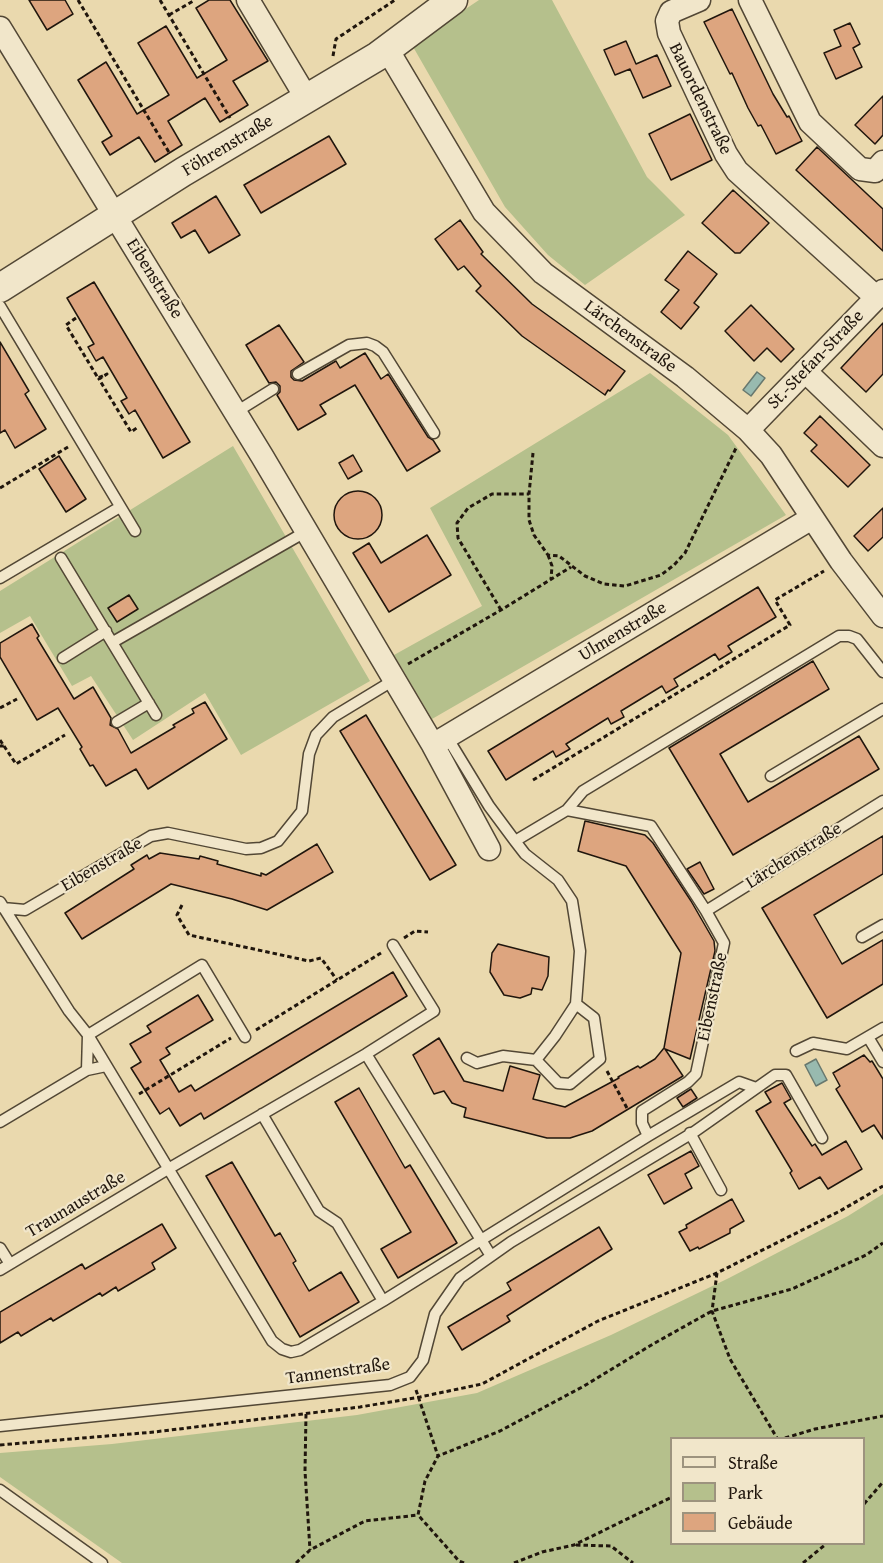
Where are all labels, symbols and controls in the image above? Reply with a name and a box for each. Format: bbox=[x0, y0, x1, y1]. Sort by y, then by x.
street label: Bauordenstraße bbox=[664, 40, 736, 158]
street label: Föhrenstraße bbox=[179, 110, 277, 182]
street label: Eibenstraße bbox=[121, 235, 187, 323]
street label: Lärchenstraße bbox=[580, 296, 680, 378]
street label: St.-Stefan-Straße bbox=[763, 306, 869, 414]
street label: Ulmenstraße bbox=[575, 597, 671, 667]
street label: Lärchenstraße bbox=[742, 818, 846, 894]
street label: Eibenstraße bbox=[58, 833, 146, 897]
street label: Eibenstraße bbox=[693, 951, 733, 1043]
street label: Traunaustraße bbox=[22, 1167, 130, 1243]
street label: Tannenstraße bbox=[285, 1354, 391, 1390]
legend bbox=[670, 1437, 865, 1545]
text: Straße bbox=[728, 1449, 778, 1476]
text: Park bbox=[728, 1479, 763, 1506]
text: Gebäude bbox=[728, 1509, 793, 1536]

